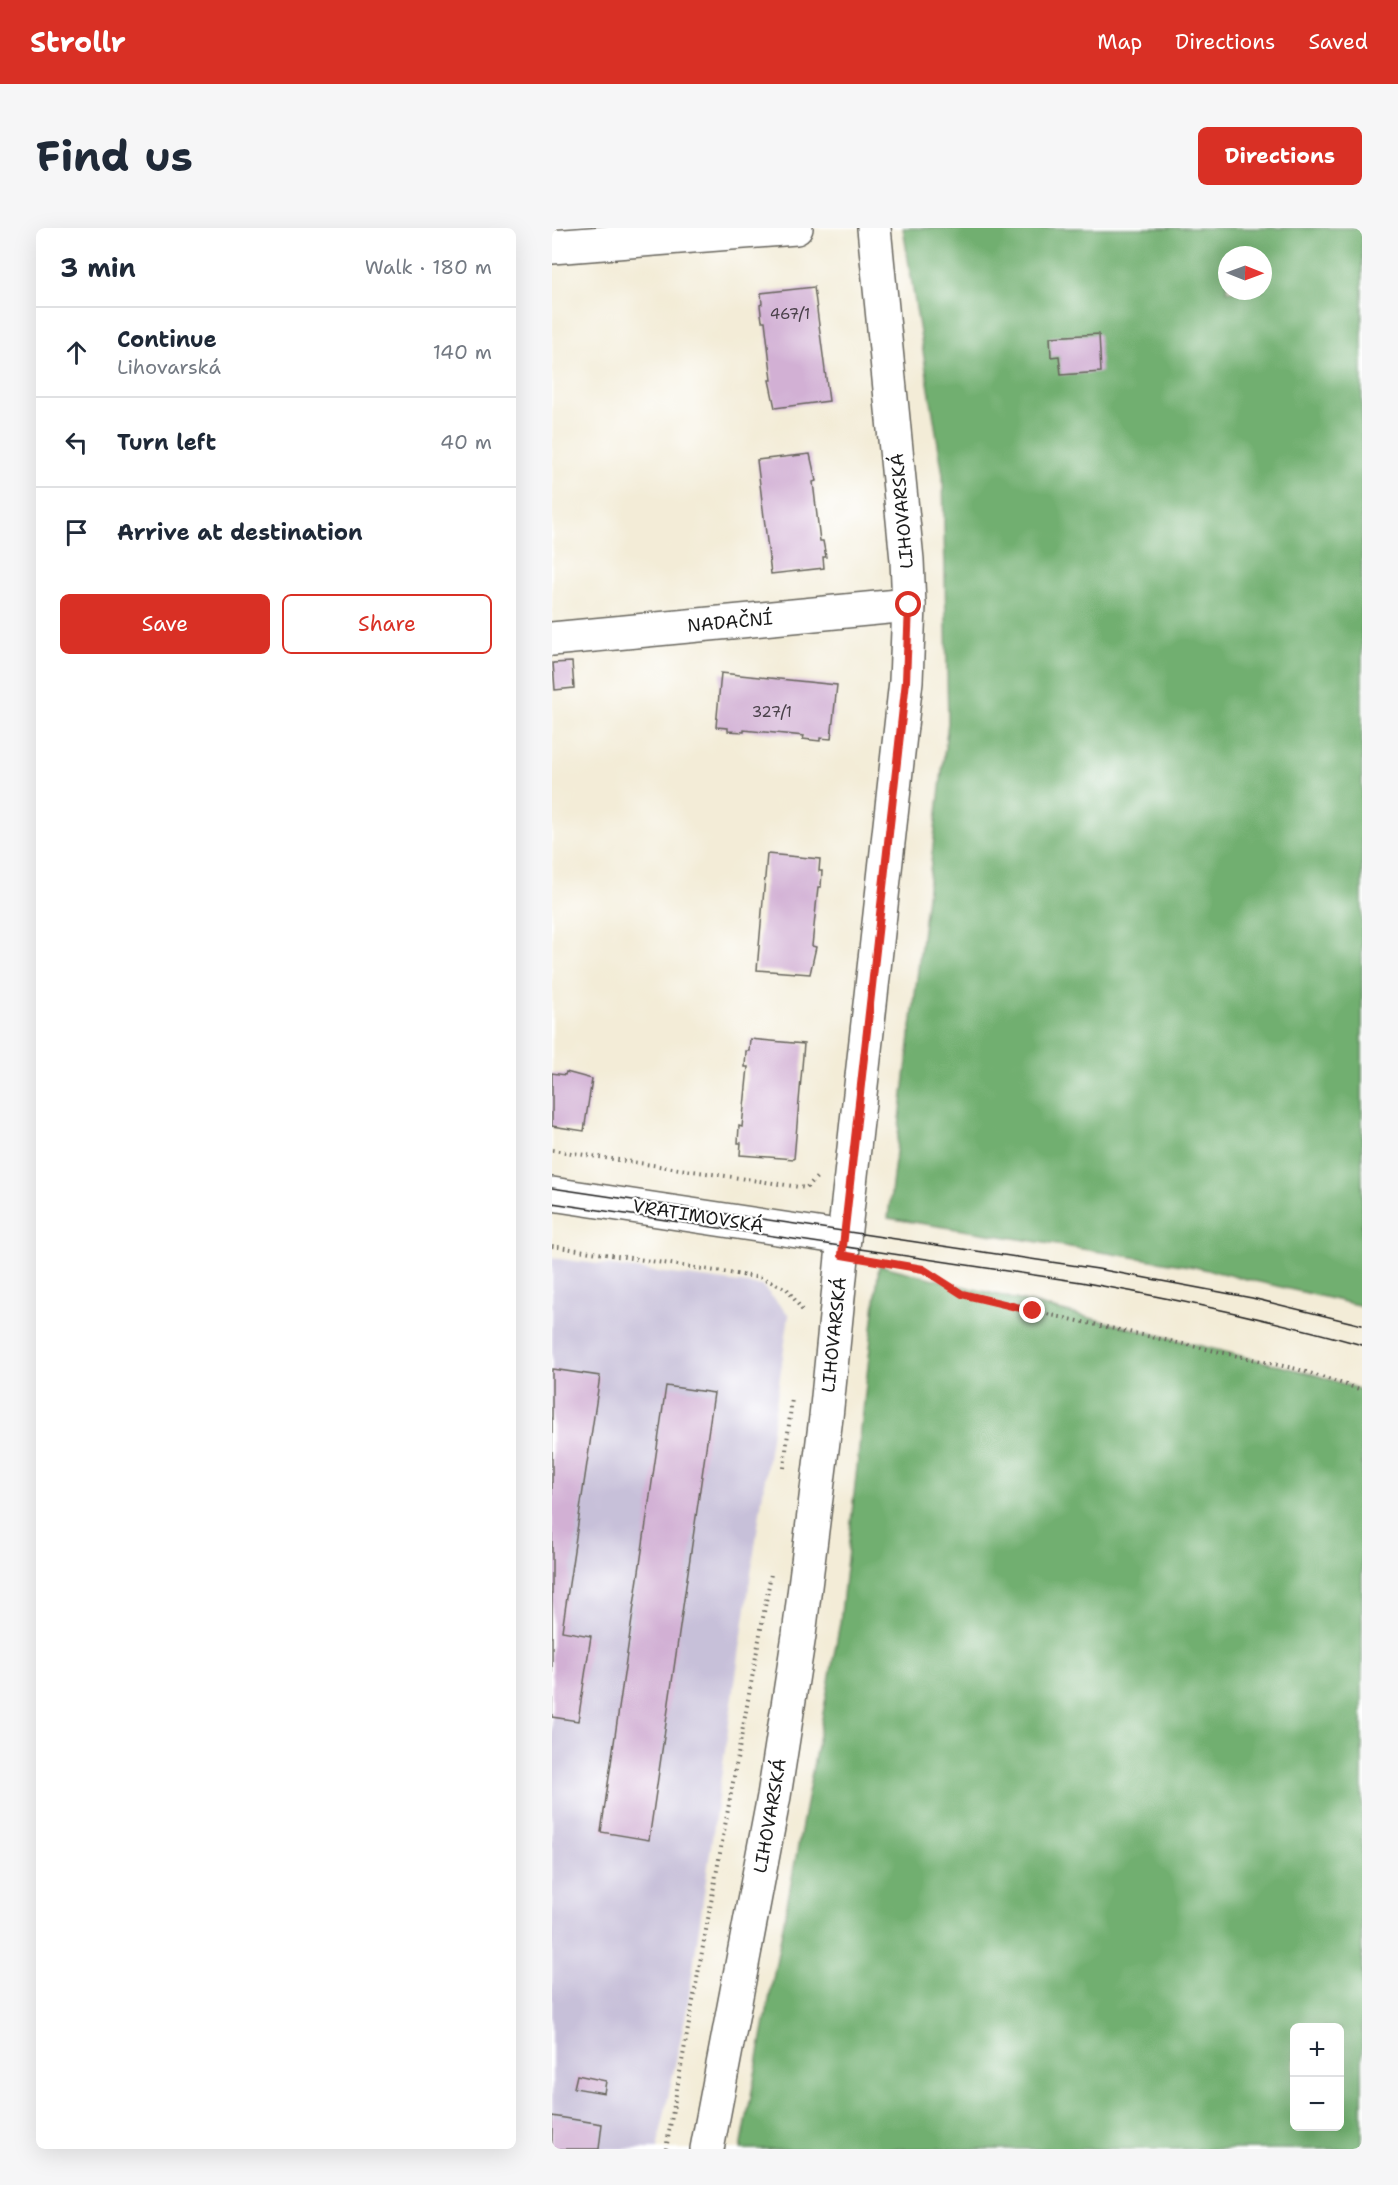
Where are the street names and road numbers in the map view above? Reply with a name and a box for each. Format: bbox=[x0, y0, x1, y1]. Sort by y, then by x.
street label: LIHOVARSKÁ bbox=[885, 452, 919, 570]
street label: NADAČNÍ bbox=[686, 606, 774, 638]
street label: VRATIMOVSKÁ bbox=[631, 1194, 765, 1238]
street label: LIHOVARSKÁ bbox=[816, 1276, 852, 1394]
street label: LIHOVARSKÁ bbox=[748, 1757, 792, 1875]

